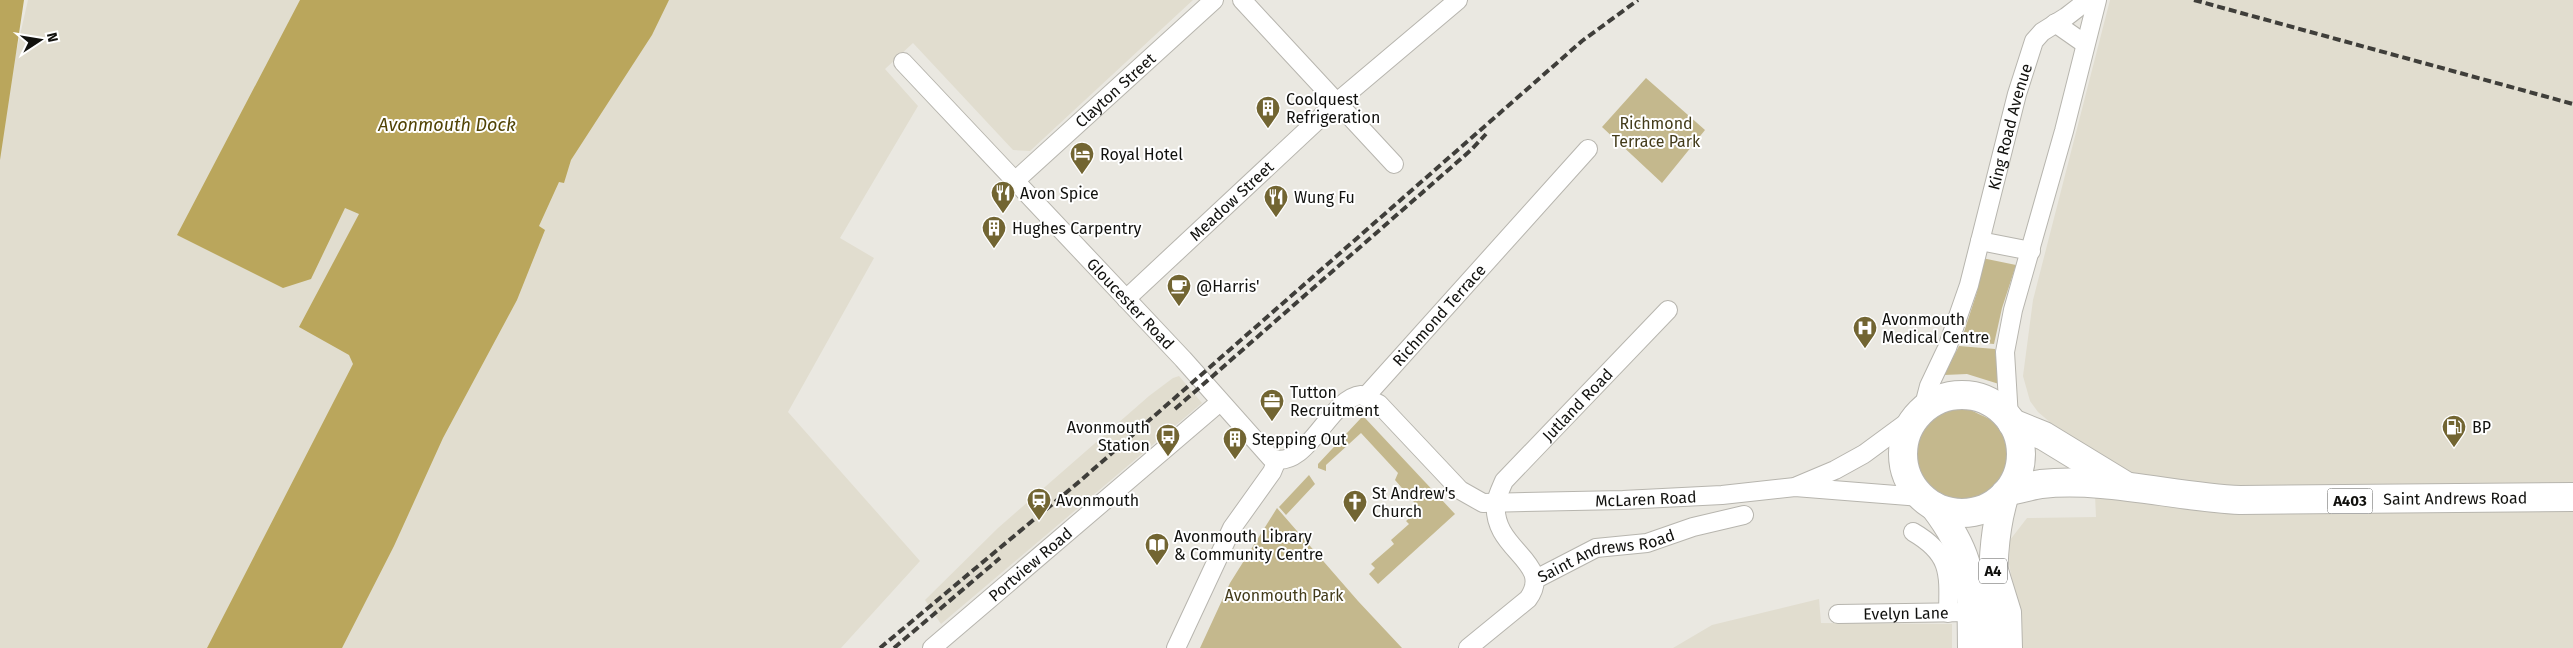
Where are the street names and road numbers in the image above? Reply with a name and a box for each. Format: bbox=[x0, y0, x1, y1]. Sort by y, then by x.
street label: Clayton Street bbox=[1071, 49, 1160, 131]
street label: King Road Avenue bbox=[1984, 61, 2036, 192]
street label: Meadow Street bbox=[1186, 157, 1278, 245]
street label: Gloucester Road bbox=[1083, 254, 1178, 354]
street label: Richmond Terrace bbox=[1389, 260, 1490, 370]
street label: Jutland Road bbox=[1538, 365, 1617, 445]
street label: McLaren Road bbox=[1595, 487, 1697, 511]
road number: A403 bbox=[2328, 488, 2372, 514]
street label: Saint Andrews Road bbox=[2383, 488, 2527, 509]
street label: Portview Road bbox=[985, 524, 1076, 606]
street label: Saint Andrews Road bbox=[1534, 525, 1677, 587]
road number: A4 bbox=[1979, 558, 2007, 584]
street label: Evelyn Lane bbox=[1863, 603, 1949, 624]

